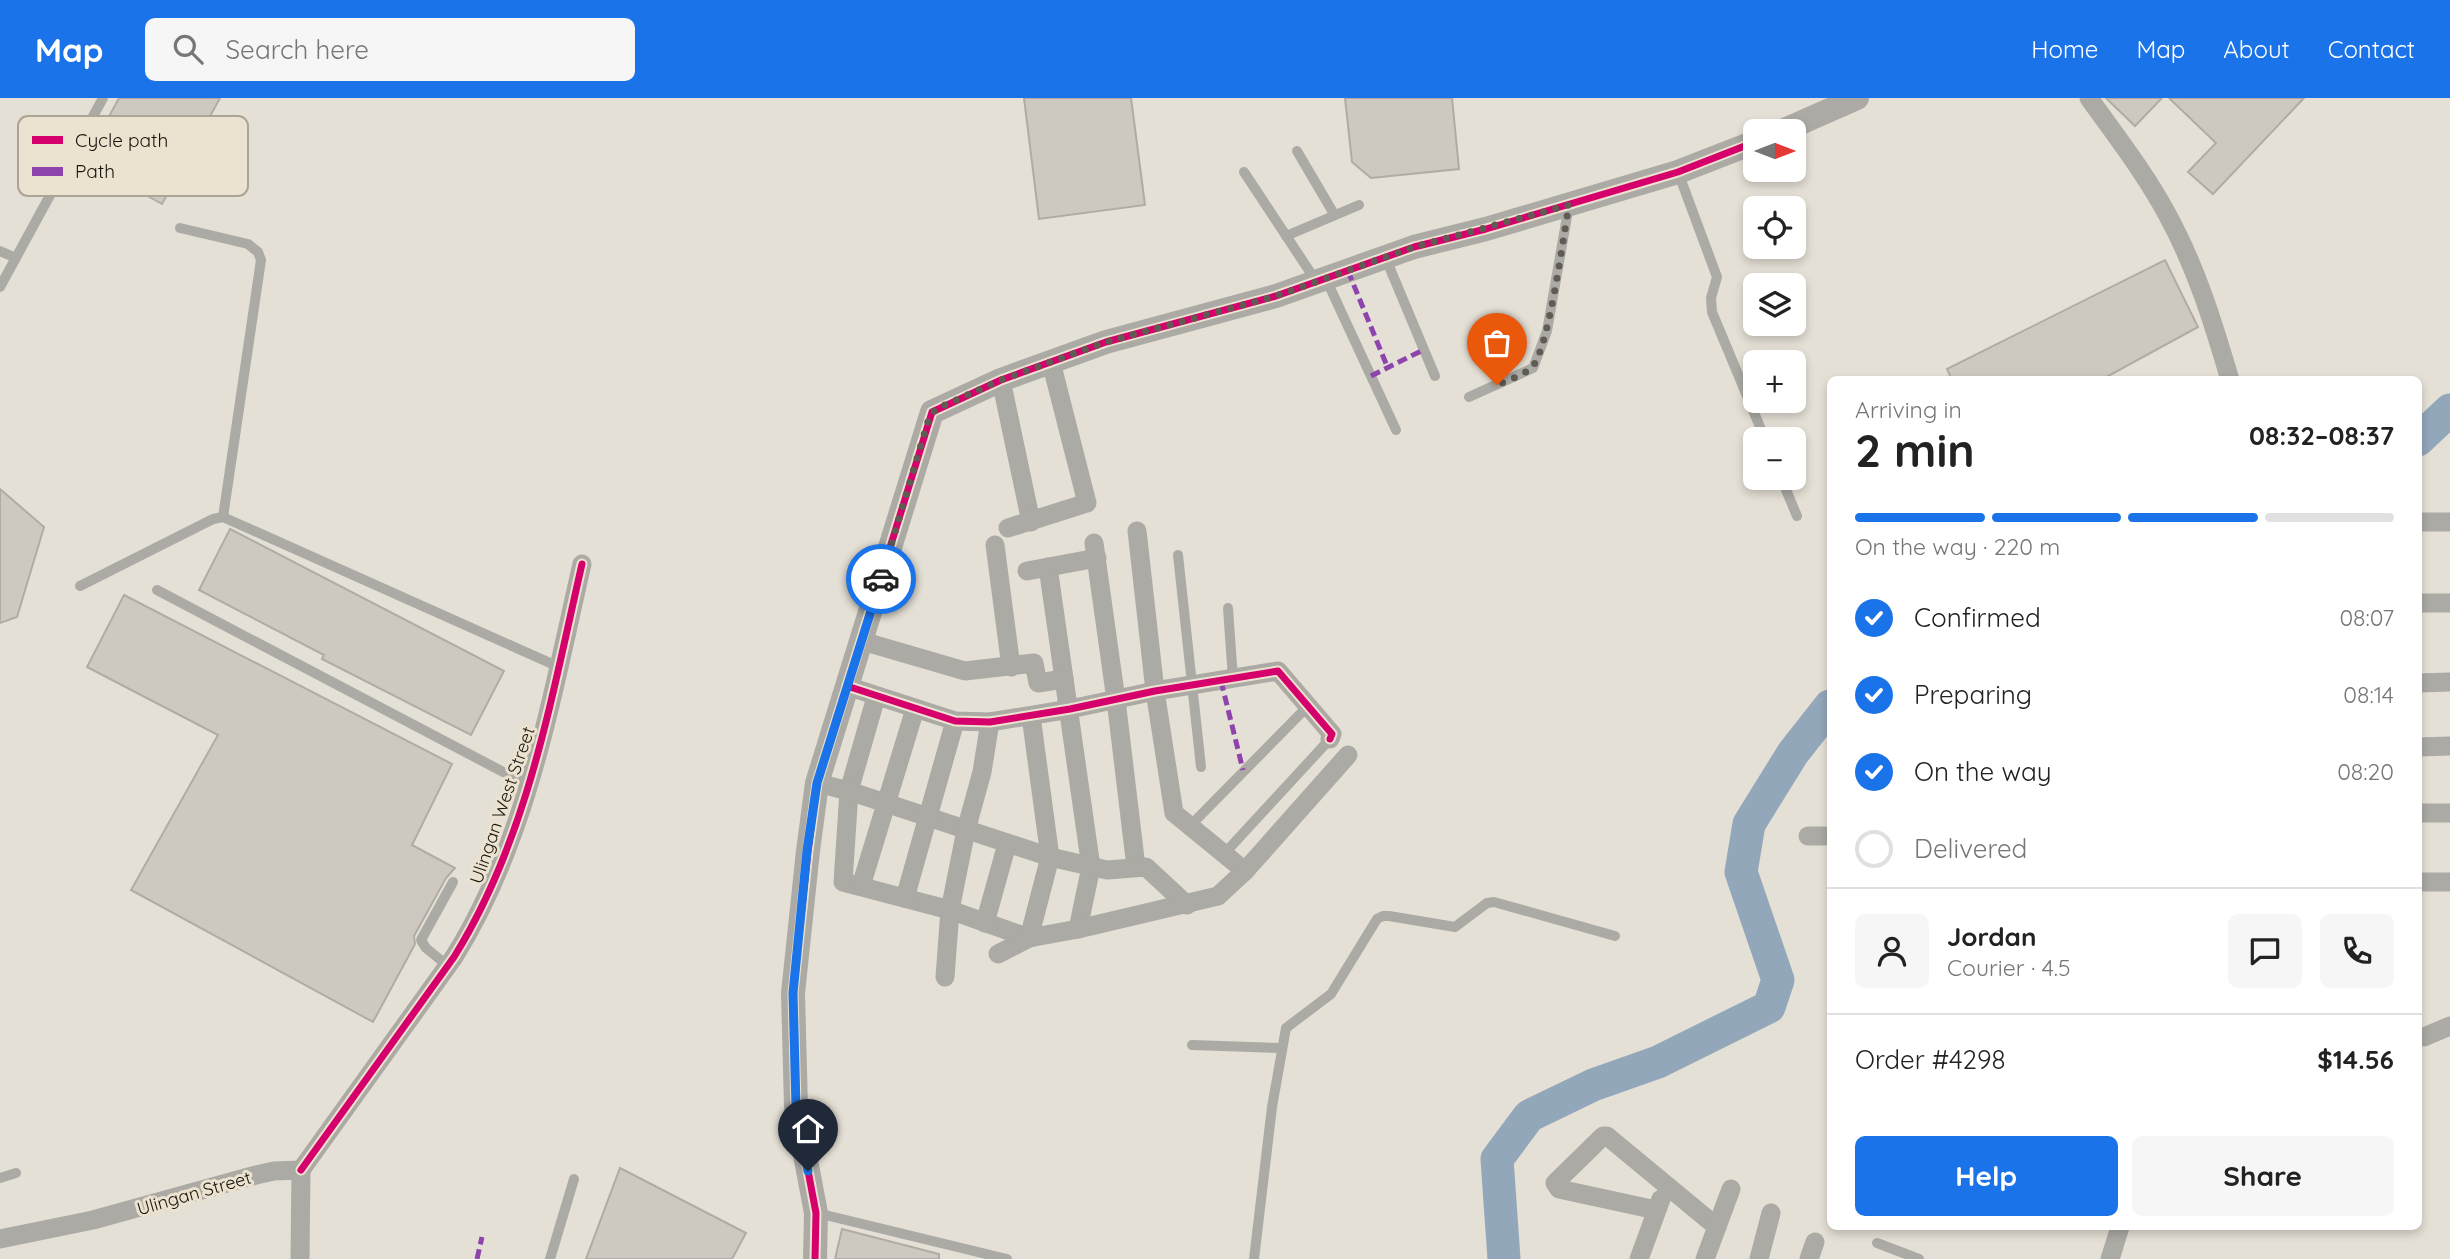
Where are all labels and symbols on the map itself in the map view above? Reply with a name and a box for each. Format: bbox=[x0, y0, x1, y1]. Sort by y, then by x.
legend bbox=[18, 116, 248, 196]
north arrow bbox=[1743, 119, 1806, 182]
text: Cycle path bbox=[75, 128, 168, 152]
text: Path bbox=[75, 159, 115, 183]
pin bbox=[1467, 313, 1527, 385]
courier bbox=[846, 544, 916, 614]
street label: Ulingan West Street bbox=[464, 723, 540, 887]
pin bbox=[778, 1099, 838, 1171]
street label: Ulingan Street bbox=[134, 1166, 254, 1220]

